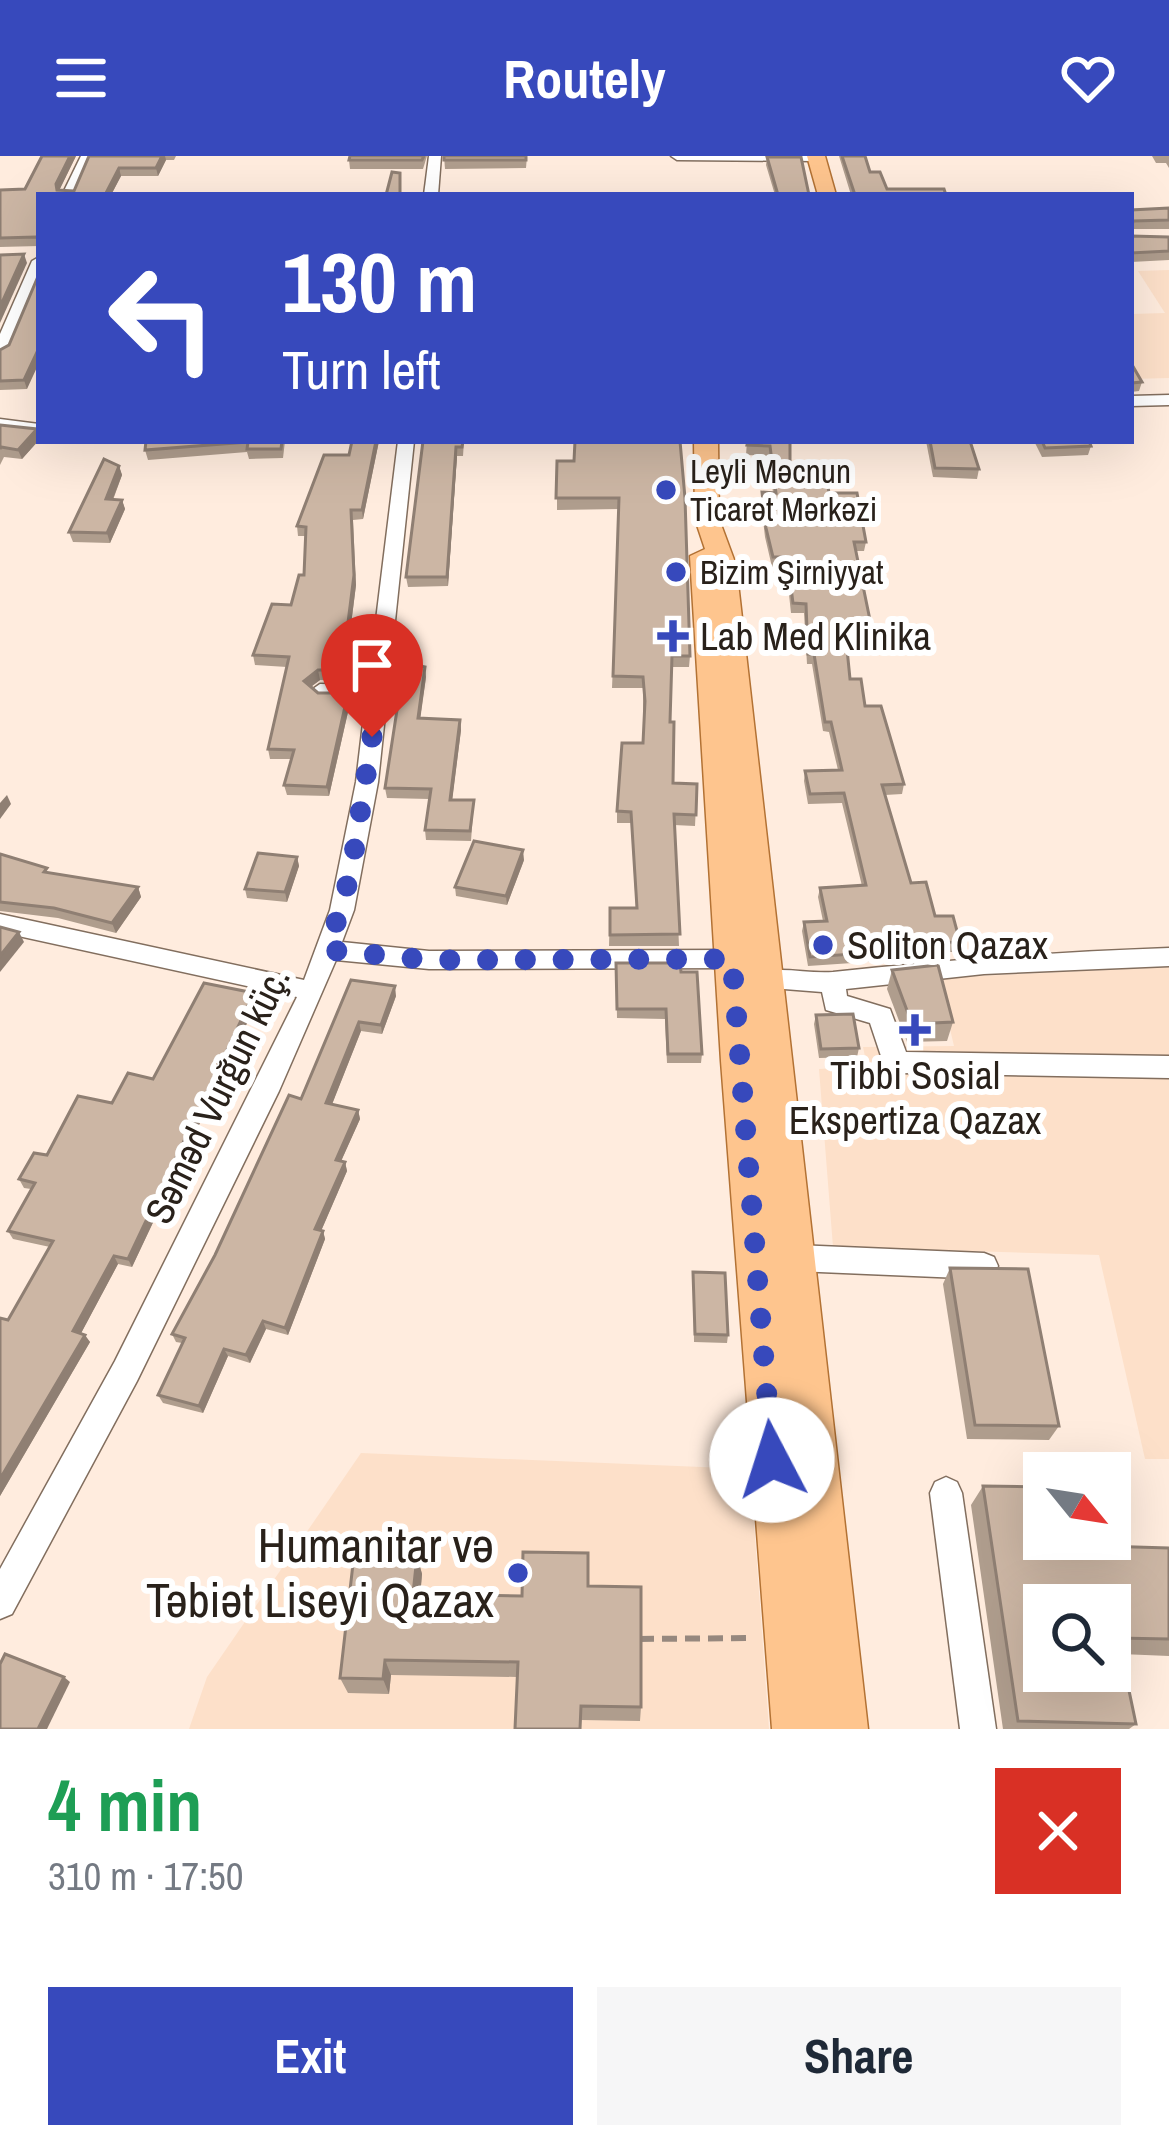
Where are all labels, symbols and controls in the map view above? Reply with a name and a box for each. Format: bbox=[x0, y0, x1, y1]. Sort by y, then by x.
text: Routely bbox=[503, 42, 666, 115]
icon: menu bbox=[48, 45, 114, 111]
icon: heart bbox=[1055, 45, 1121, 111]
text: 130 m bbox=[282, 225, 477, 338]
icon: left bbox=[84, 240, 240, 396]
text: Turn left bbox=[282, 333, 441, 406]
place label: Leyli Məcnun Ticarət Mərkəzi bbox=[690, 449, 877, 531]
marker: Leyli Məcnun Ticarət Mərkəzi bbox=[653, 477, 679, 503]
place label: Bizim Şirniyyat bbox=[700, 550, 883, 594]
marker: Bizim Şirniyyat bbox=[663, 559, 689, 585]
place label: Lab Med Klinika bbox=[700, 610, 931, 662]
pin bbox=[321, 614, 423, 737]
marker: Lab Med Klinika bbox=[657, 620, 689, 652]
icon: arrive bbox=[339, 632, 405, 698]
place label: Soliton Qazax bbox=[847, 919, 1048, 971]
marker: Soliton Qazax bbox=[810, 932, 836, 958]
street label: Səməd Vurğun küç. bbox=[132, 958, 302, 1232]
marker: Tibbi Sosial Ekspertiza Qazax bbox=[899, 1014, 931, 1046]
place label: Tibbi Sosial Ekspertiza Qazax bbox=[789, 1049, 1041, 1146]
position arrow bbox=[709, 1397, 835, 1523]
north arrow bbox=[1023, 1452, 1131, 1560]
map controls bbox=[1023, 1452, 1131, 1692]
place label: Humanitar və Təbiət Liseyi Qazax bbox=[146, 1512, 494, 1632]
marker: Humanitar və Təbiət Liseyi Qazax bbox=[505, 1560, 531, 1586]
button: search bbox=[1023, 1584, 1131, 1692]
text: 4 min bbox=[48, 1756, 202, 1853]
button: close bbox=[995, 1768, 1121, 1894]
text: 310 m · 17:50 bbox=[48, 1850, 244, 1902]
button: Exit bbox=[48, 1987, 573, 2125]
button: Share bbox=[597, 1987, 1121, 2125]

